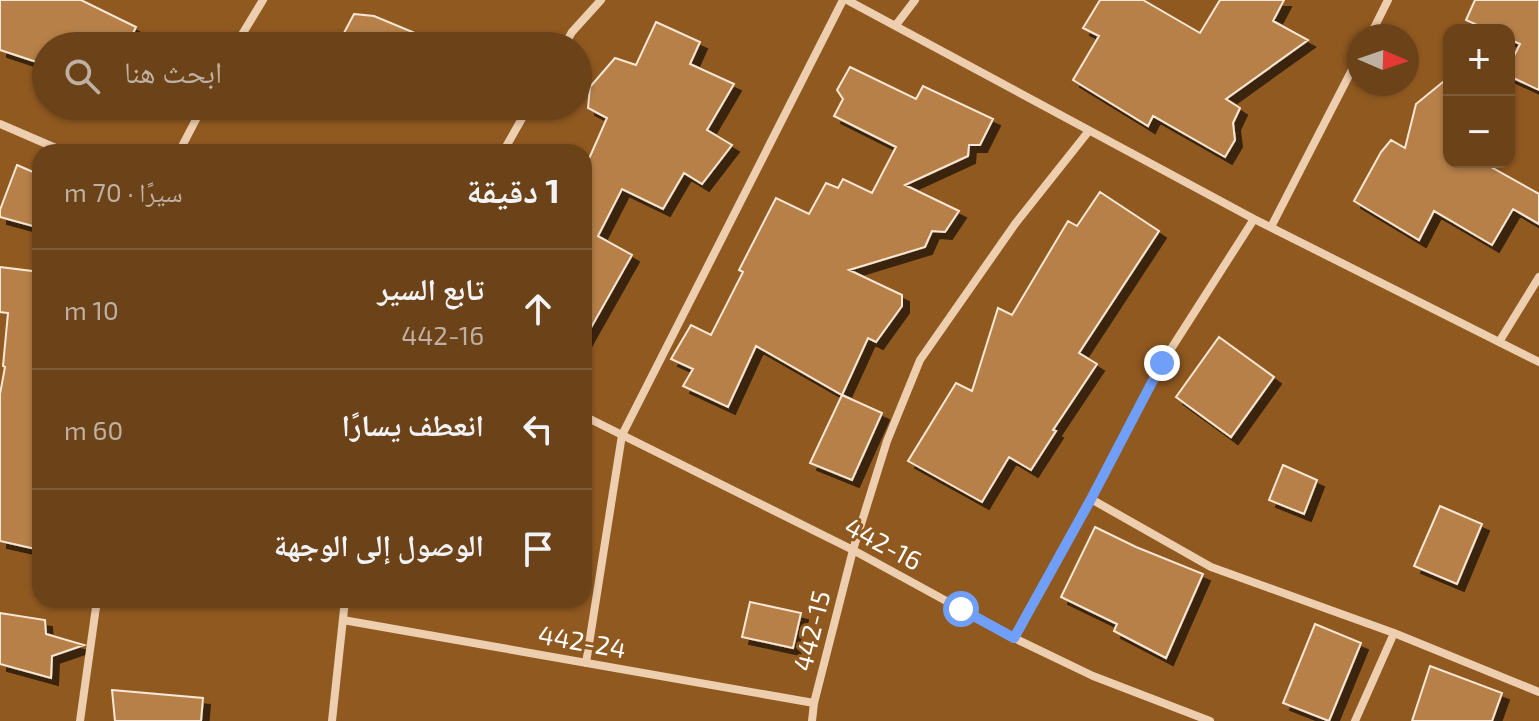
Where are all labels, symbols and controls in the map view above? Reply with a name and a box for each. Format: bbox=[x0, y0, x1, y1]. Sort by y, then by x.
north arrow bbox=[1347, 24, 1419, 96]
map controls bbox=[1443, 24, 1515, 168]
button: + bbox=[1443, 24, 1515, 96]
search box bbox=[32, 32, 592, 120]
text: ابحث هنا bbox=[124, 53, 222, 89]
icon: search bbox=[60, 54, 104, 98]
button: − bbox=[1443, 96, 1515, 168]
text: 1 دقيقة bbox=[467, 169, 560, 210]
text: سيرًا · 70 m bbox=[64, 176, 183, 207]
text: تابع السير bbox=[377, 270, 484, 306]
icon: ahead bbox=[516, 287, 560, 331]
text: 10 m bbox=[64, 294, 119, 325]
text: 442-16 bbox=[401, 319, 484, 350]
route end bbox=[1144, 345, 1180, 381]
text: انعطف يسارًا bbox=[342, 406, 484, 442]
icon: left bbox=[516, 407, 560, 451]
text: 60 m bbox=[64, 414, 123, 445]
street label: 442-16 bbox=[840, 510, 927, 576]
text: الوصول إلى الوجهة bbox=[274, 526, 484, 562]
icon: arrive bbox=[516, 527, 560, 571]
street label: 442-15 bbox=[786, 587, 835, 674]
route start bbox=[943, 591, 979, 627]
street label: 442-24 bbox=[536, 618, 629, 664]

